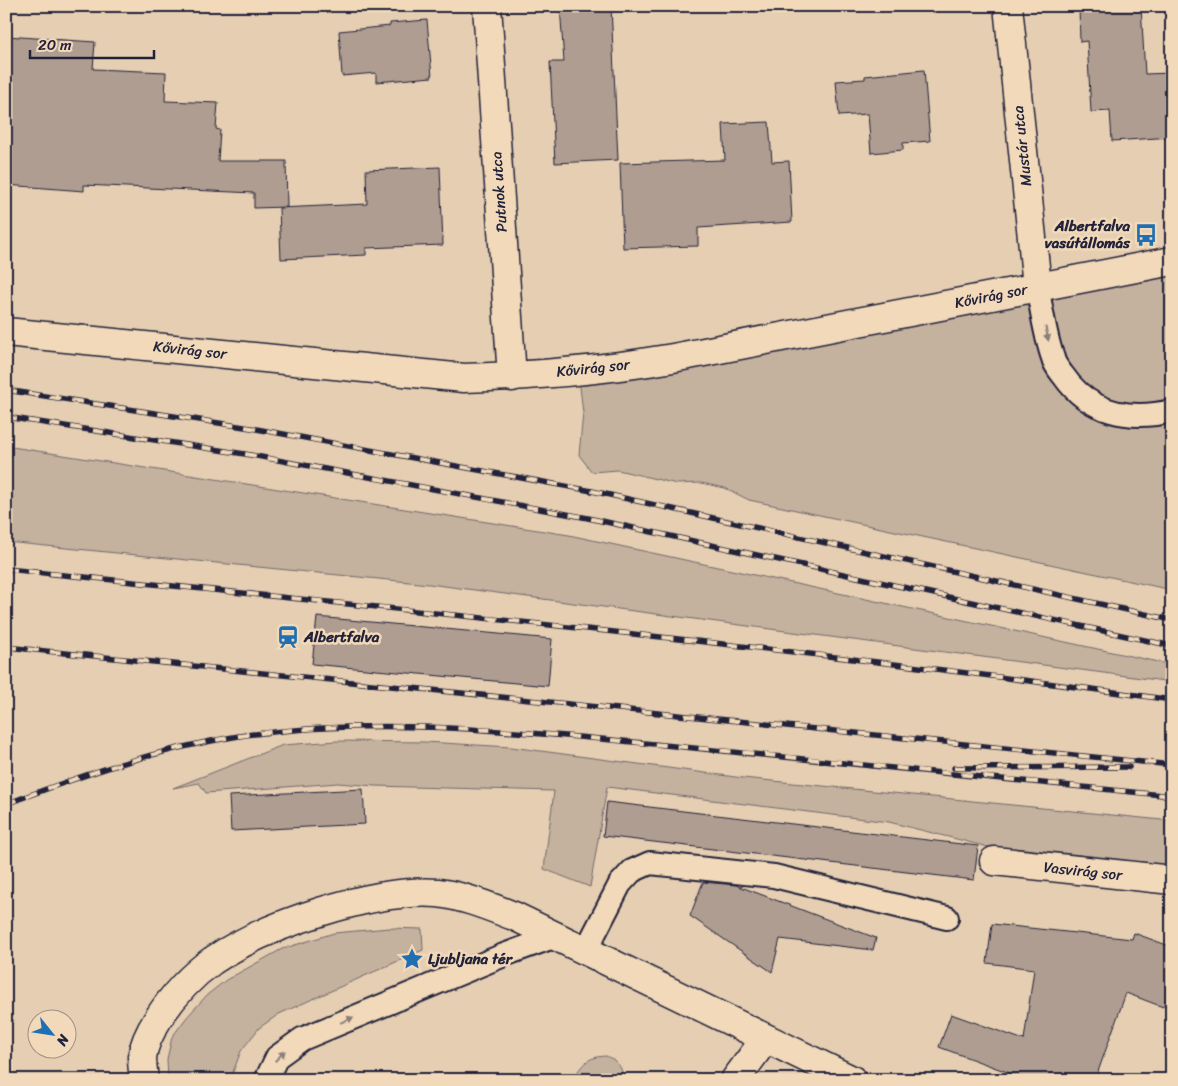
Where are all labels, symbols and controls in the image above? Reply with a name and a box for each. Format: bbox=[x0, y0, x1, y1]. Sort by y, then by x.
scale bar bbox=[30, 28, 154, 60]
text: 20 m bbox=[38, 32, 72, 58]
street label: Mustár utca bbox=[1005, 104, 1039, 188]
street label: Putnok utca bbox=[483, 150, 515, 233]
place label: Albertfalva vasútállomás bbox=[1045, 213, 1131, 256]
bus stop icon: Albertfalva vasútállomás bbox=[1133, 222, 1159, 248]
street label: Kővirág sor bbox=[952, 276, 1030, 316]
one-way arrow bbox=[1044, 327, 1052, 343]
street label: Kővirág sor bbox=[152, 333, 229, 367]
street label: Kővirág sor bbox=[555, 351, 632, 385]
station icon: Albertfalva bbox=[275, 624, 301, 650]
place label: Albertfalva bbox=[303, 624, 380, 650]
street label: Vasvirág sor bbox=[1042, 854, 1124, 888]
place icon: Ljubljana tér bbox=[399, 946, 425, 972]
place label: Ljubljana tér bbox=[428, 946, 514, 972]
north arrow bbox=[28, 1008, 78, 1058]
one-way arrow bbox=[340, 1016, 354, 1024]
text: N bbox=[49, 1029, 77, 1051]
one-way arrow bbox=[274, 1050, 286, 1062]

